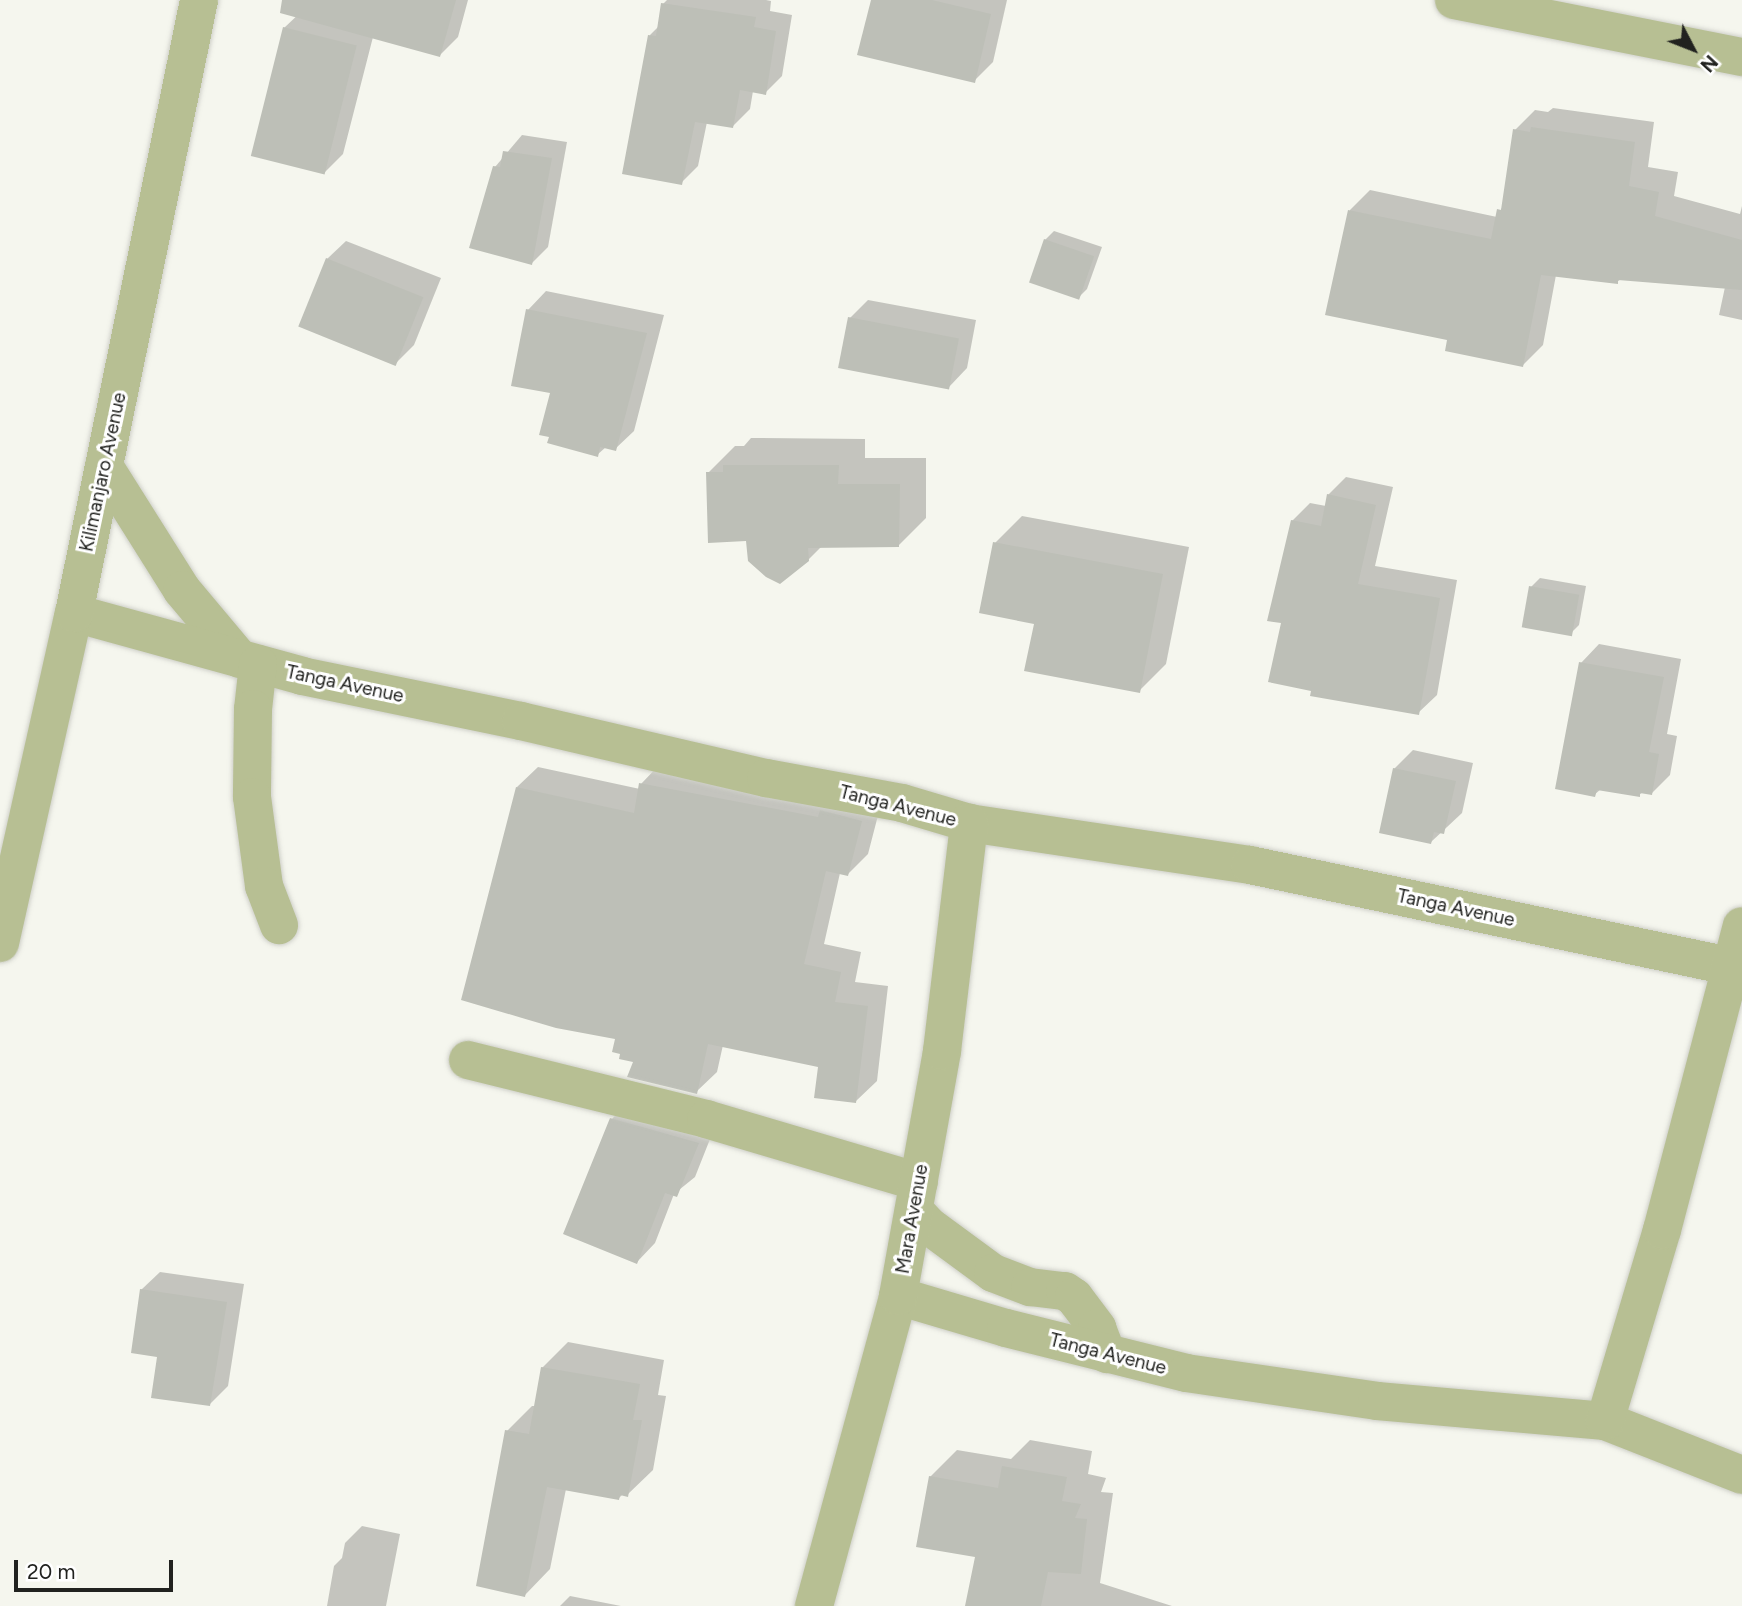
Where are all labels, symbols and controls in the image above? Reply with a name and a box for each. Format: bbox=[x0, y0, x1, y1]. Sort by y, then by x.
north arrow bbox=[1658, 14, 1728, 84]
text: N bbox=[1696, 50, 1722, 77]
street label: Kilimanjaro Avenue bbox=[75, 390, 131, 554]
street label: Tanga Avenue bbox=[284, 660, 406, 708]
street label: Tanga Avenue bbox=[837, 780, 959, 832]
street label: Tanga Avenue bbox=[1395, 884, 1517, 932]
street label: Mara Avenue bbox=[891, 1162, 933, 1276]
street label: Tanga Avenue bbox=[1047, 1328, 1169, 1380]
scale bar bbox=[18, 1546, 177, 1590]
text: 20 m bbox=[27, 1559, 75, 1584]

